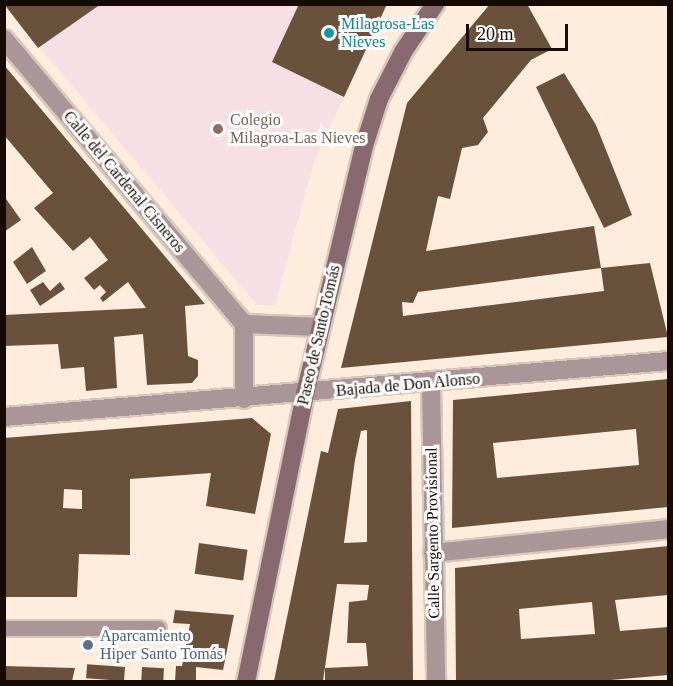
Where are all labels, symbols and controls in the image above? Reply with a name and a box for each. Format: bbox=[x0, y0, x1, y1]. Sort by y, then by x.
scale bar bbox=[469, 12, 571, 50]
place label: Milagrosa-Las Nieves bbox=[341, 14, 434, 52]
text: 20 m bbox=[477, 24, 514, 44]
marker: Milagrosa-Las Nieves bbox=[322, 26, 336, 40]
street label: Calle del Cardenal Cisneros bbox=[59, 107, 189, 257]
place label: Colegio Milagroa-Las Nieves bbox=[230, 110, 366, 148]
marker: Colegio Milagroa-Las Nieves bbox=[211, 122, 225, 136]
street label: Paseo de Santo Tomás bbox=[294, 263, 344, 407]
street label: Bajada de Don Alonso bbox=[335, 369, 481, 401]
street label: Calle Sargento Provisional bbox=[422, 447, 444, 619]
place label: Aparcamiento Hiper Santo Tomás bbox=[100, 626, 223, 664]
marker: Aparcamiento Hiper Santo Tomás bbox=[81, 638, 95, 652]

